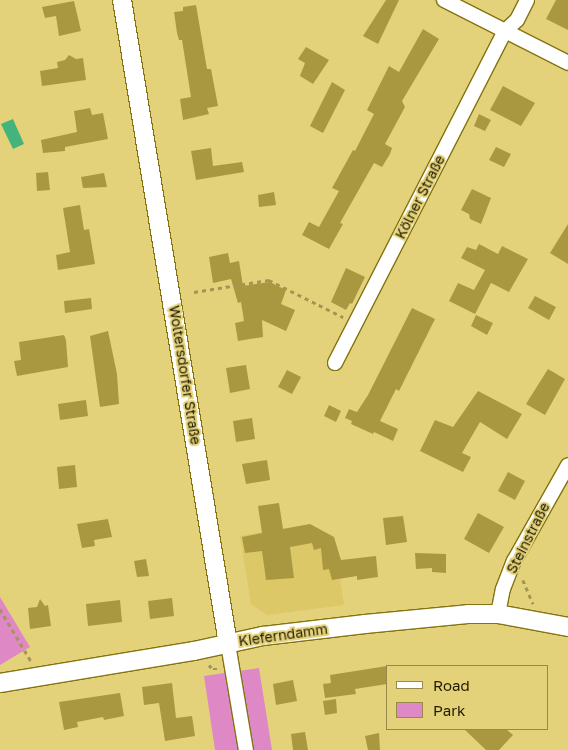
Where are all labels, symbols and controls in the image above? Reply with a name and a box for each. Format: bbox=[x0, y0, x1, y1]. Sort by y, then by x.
street label: Kölner Straße bbox=[392, 152, 448, 242]
street label: Woltersdorfer Straße bbox=[166, 304, 204, 446]
street label: Steinstraße bbox=[503, 500, 553, 576]
street label: Kieferndamm bbox=[237, 620, 329, 650]
legend bbox=[386, 665, 548, 730]
text: Road bbox=[433, 676, 470, 694]
text: Park bbox=[433, 701, 465, 719]

